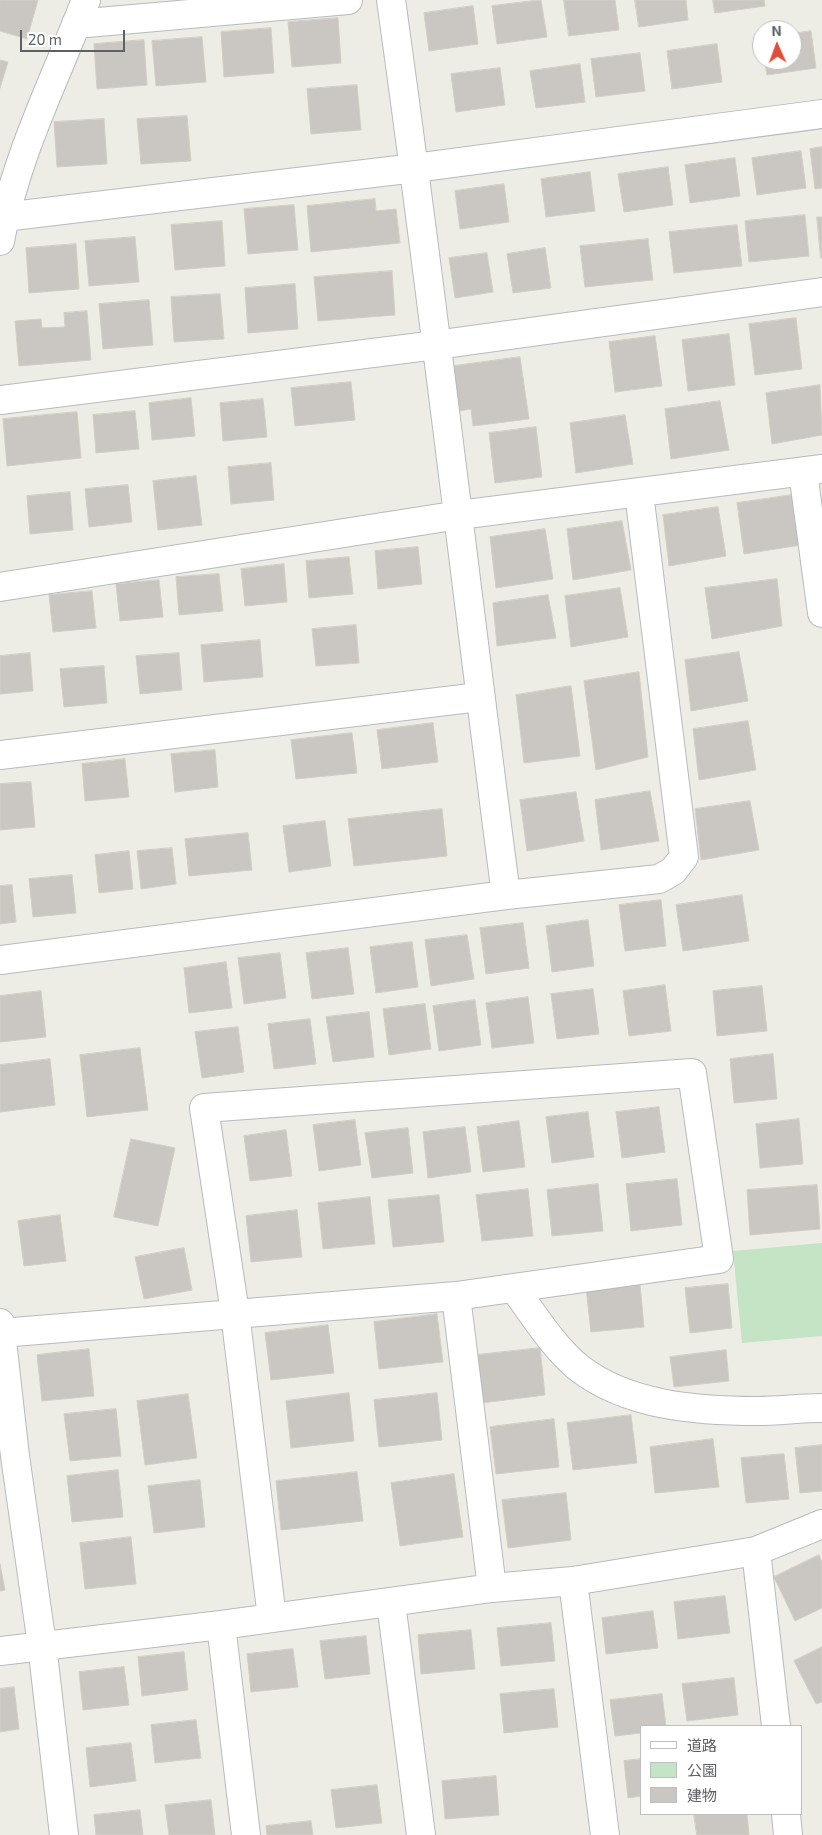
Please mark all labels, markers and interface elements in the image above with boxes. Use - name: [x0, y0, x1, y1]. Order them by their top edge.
- scale bar: [22, 20, 128, 52]
- north arrow: [752, 20, 802, 70]
- text: N: [771, 22, 782, 39]
- text: 20 m: [28, 30, 62, 48]
- legend: [640, 1725, 802, 1815]
- text: 道路: [687, 1736, 717, 1754]
- text: 公園: [687, 1761, 717, 1779]
- text: 建物: [687, 1786, 717, 1804]

